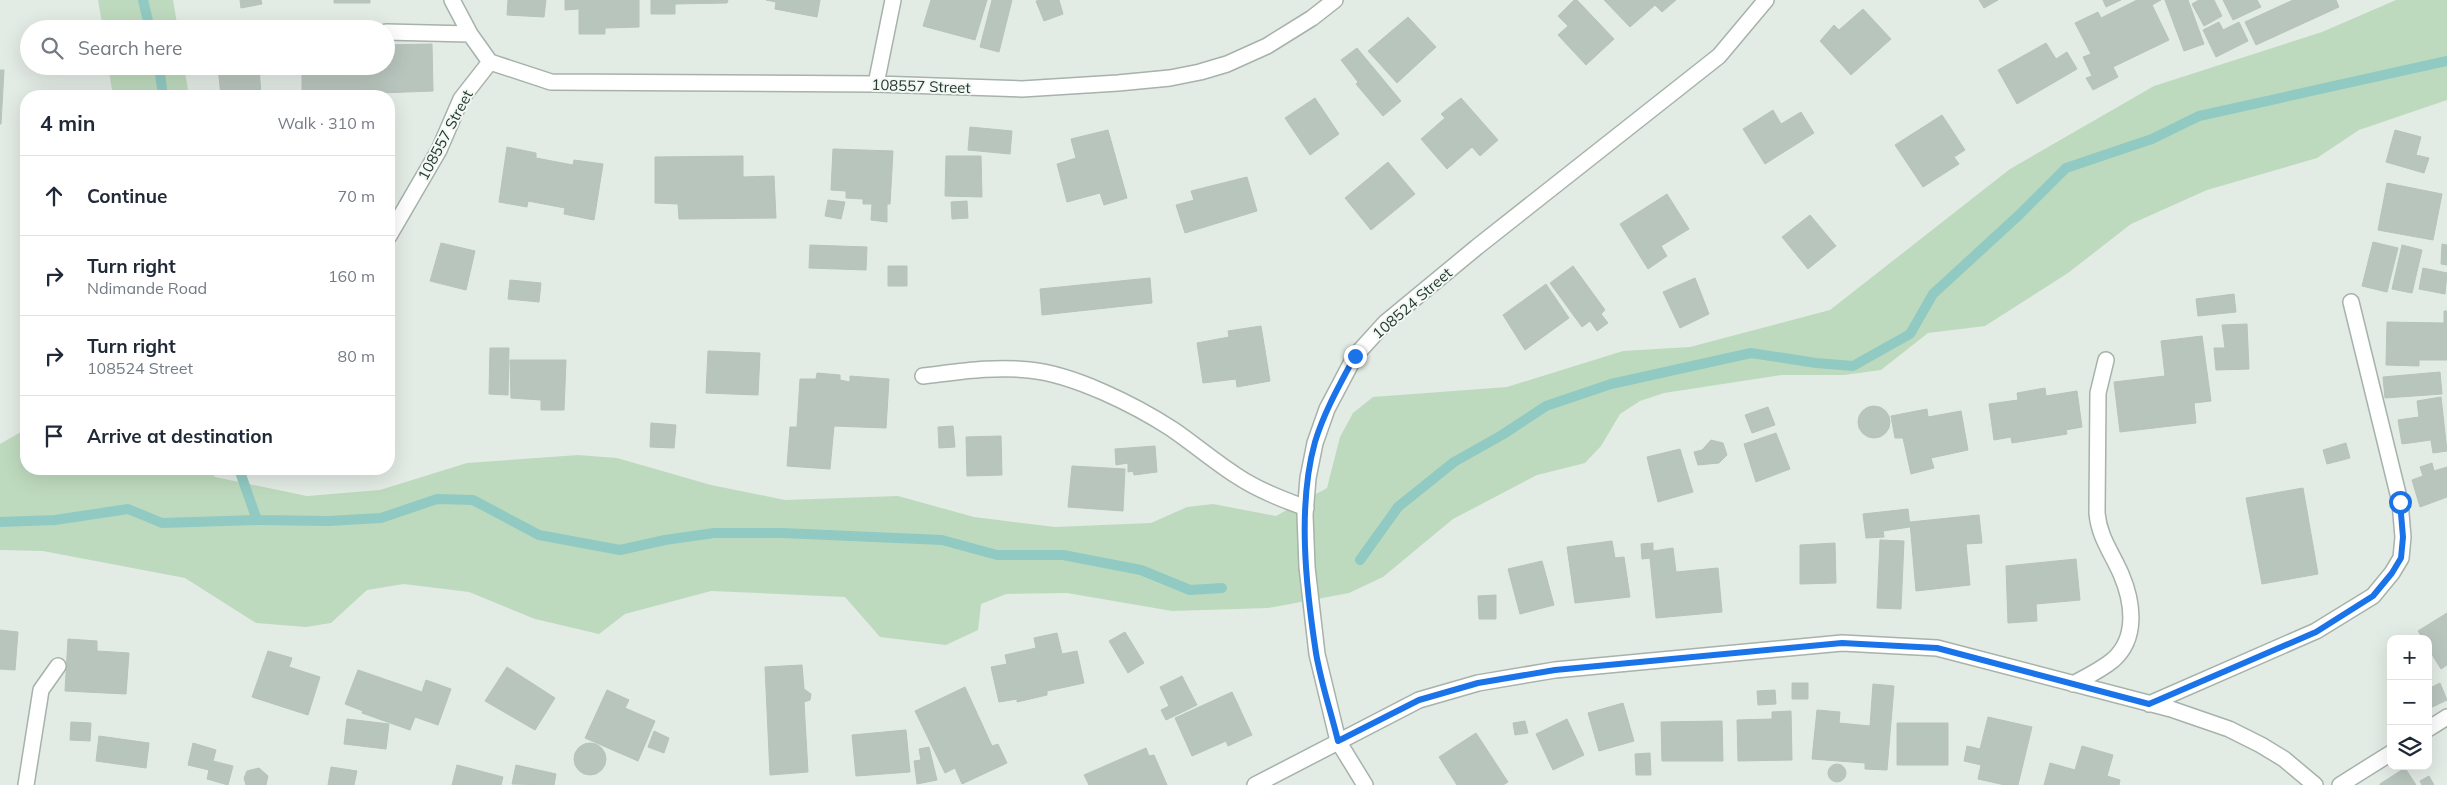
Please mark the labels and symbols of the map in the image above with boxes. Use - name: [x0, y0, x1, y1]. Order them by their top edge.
- street label: 108557 Street: [871, 75, 971, 97]
- street label: 108557 Street: [413, 87, 477, 183]
- street label: 108524 Street: [1368, 263, 1456, 343]
- route end: [1344, 345, 1367, 368]
- route start: [2389, 491, 2412, 514]

